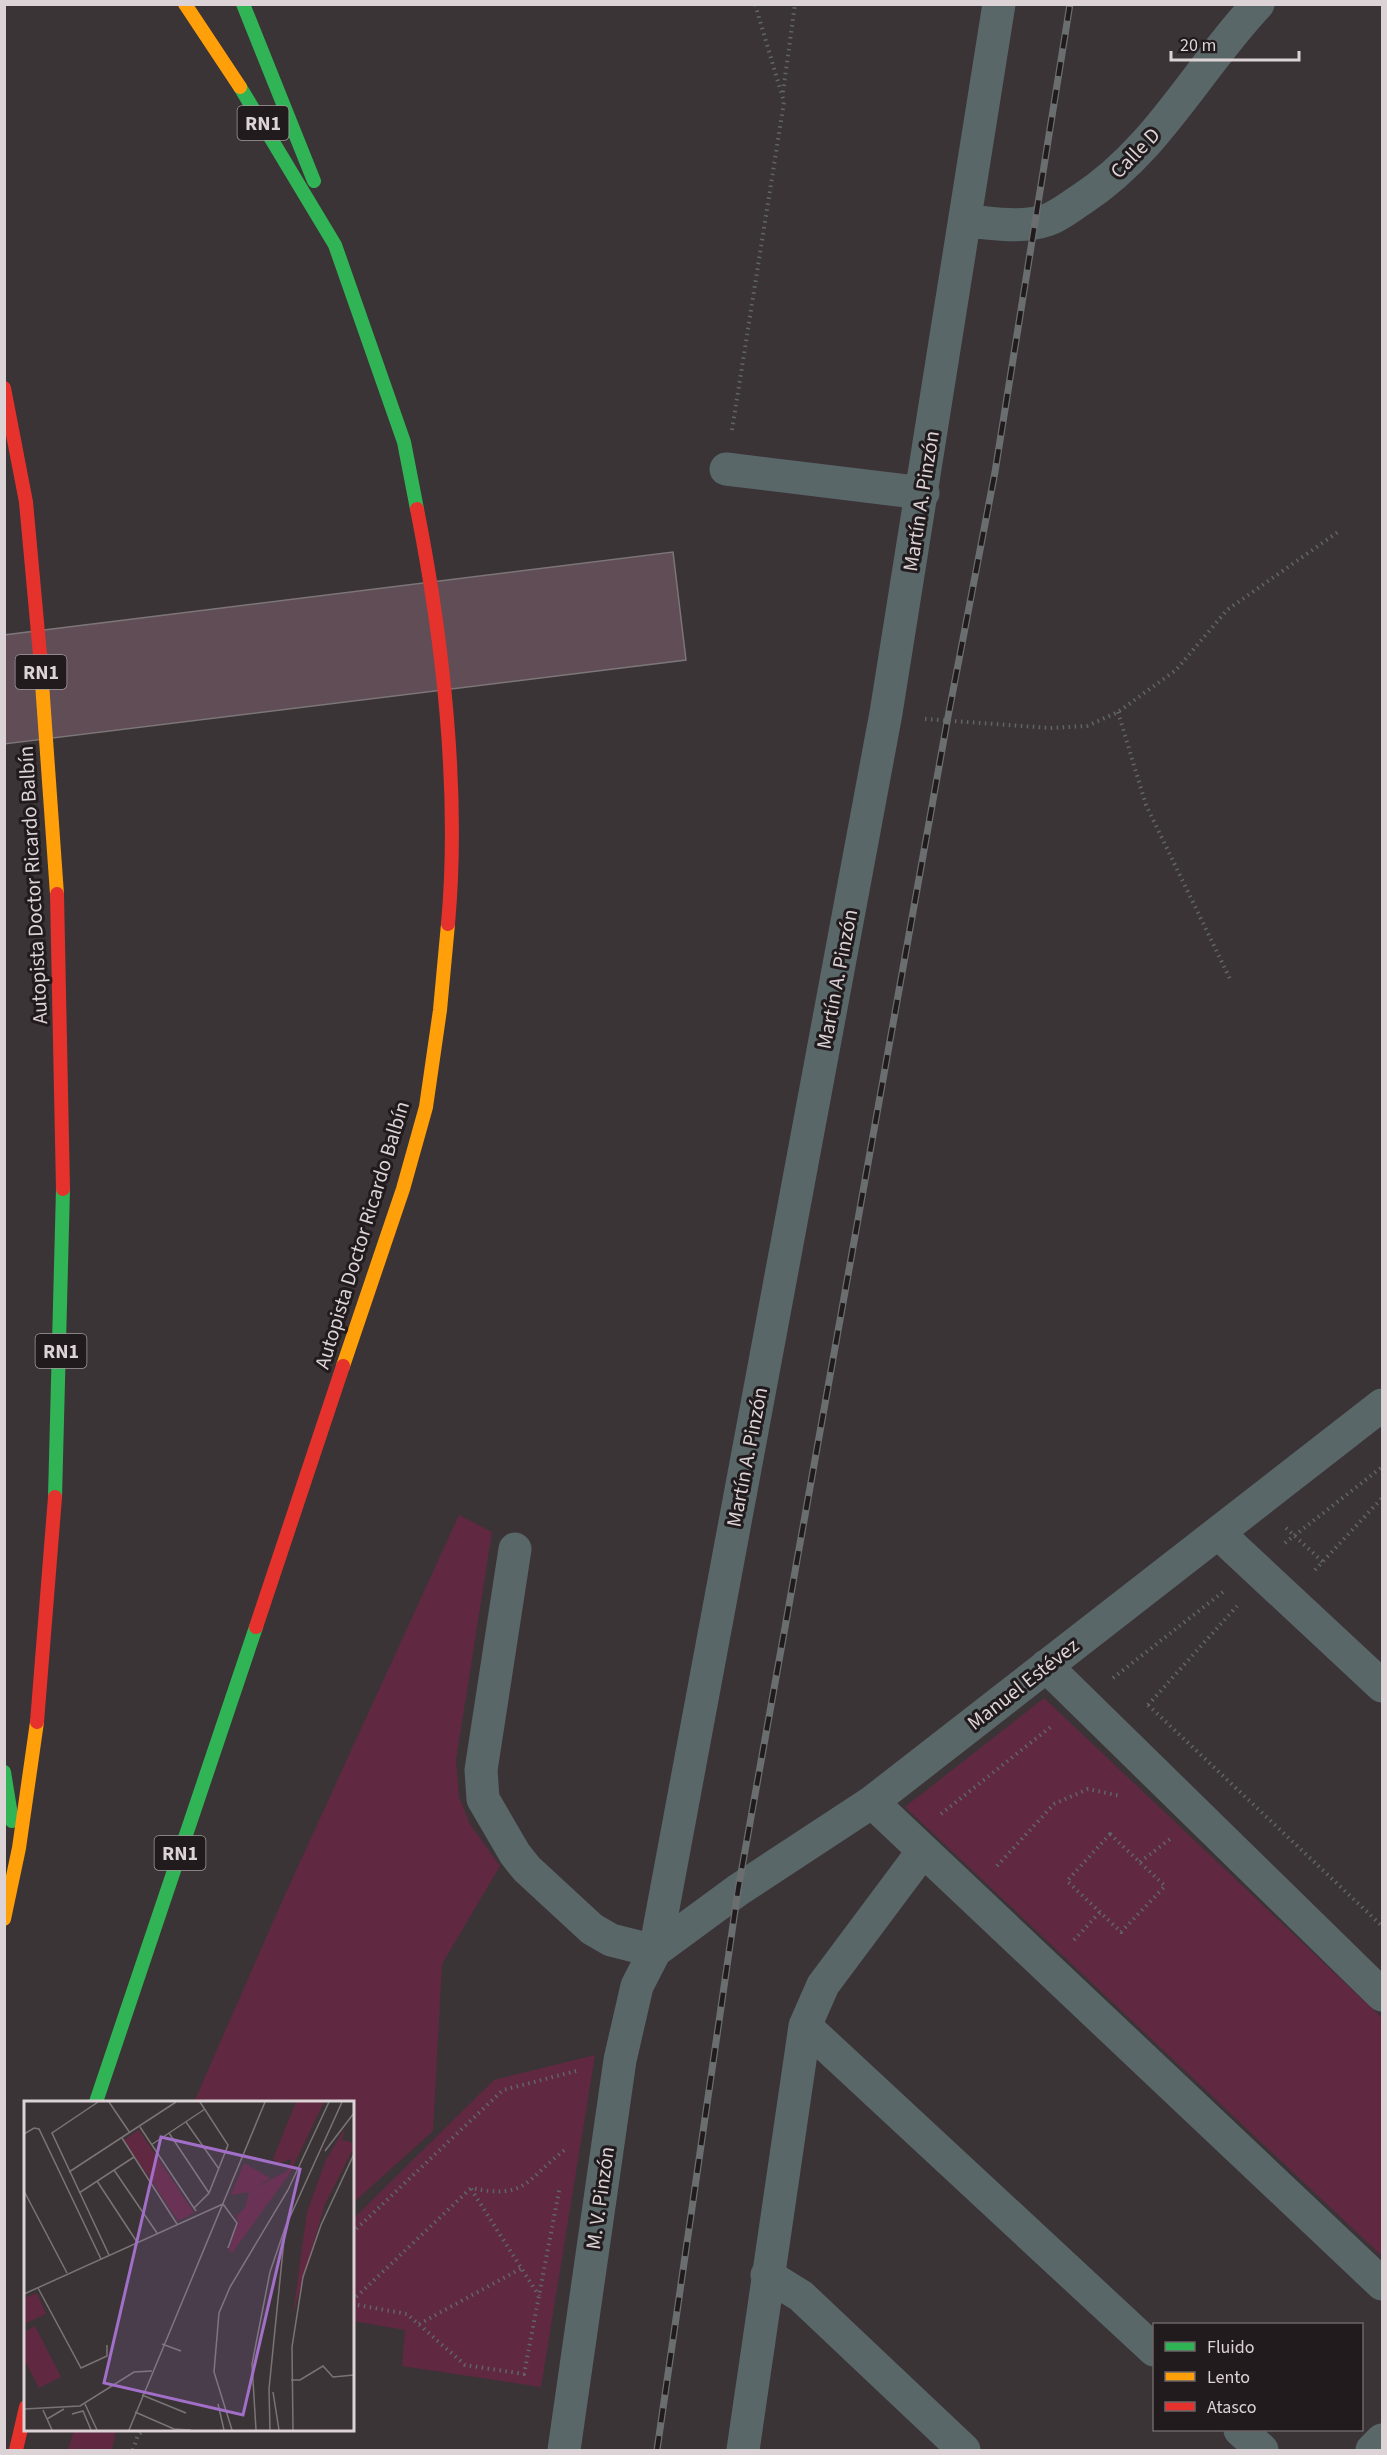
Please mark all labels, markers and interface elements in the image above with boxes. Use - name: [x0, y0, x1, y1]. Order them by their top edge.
- scale bar: [1171, 24, 1298, 62]
- text: 20 m: [1180, 33, 1216, 58]
- road number: RN1: [238, 106, 288, 140]
- street label: Calle D: [1103, 121, 1167, 185]
- street label: Martín A. Pinzón: [895, 429, 947, 573]
- road number: RN1: [15, 655, 66, 689]
- street label: Autopista Doctor Ricardo Balbín: [11, 745, 55, 1025]
- street label: Martín A. Pinzón: [809, 906, 865, 1052]
- street label: Autopista Doctor Ricardo Balbín: [307, 1097, 417, 1373]
- road number: RN1: [36, 1334, 86, 1368]
- street label: Martín A. Pinzón: [719, 1384, 775, 1530]
- street label: Manuel Estévez: [961, 1631, 1085, 1737]
- road number: RN1: [154, 1836, 206, 1870]
- inset map: [24, 2101, 354, 2431]
- street label: M. V. Pinzón: [578, 2145, 622, 2251]
- legend: [1153, 2323, 1363, 2431]
- text: Fluido: [1207, 2335, 1254, 2360]
- text: Lento: [1207, 2365, 1250, 2390]
- text: Atasco: [1207, 2395, 1256, 2420]

